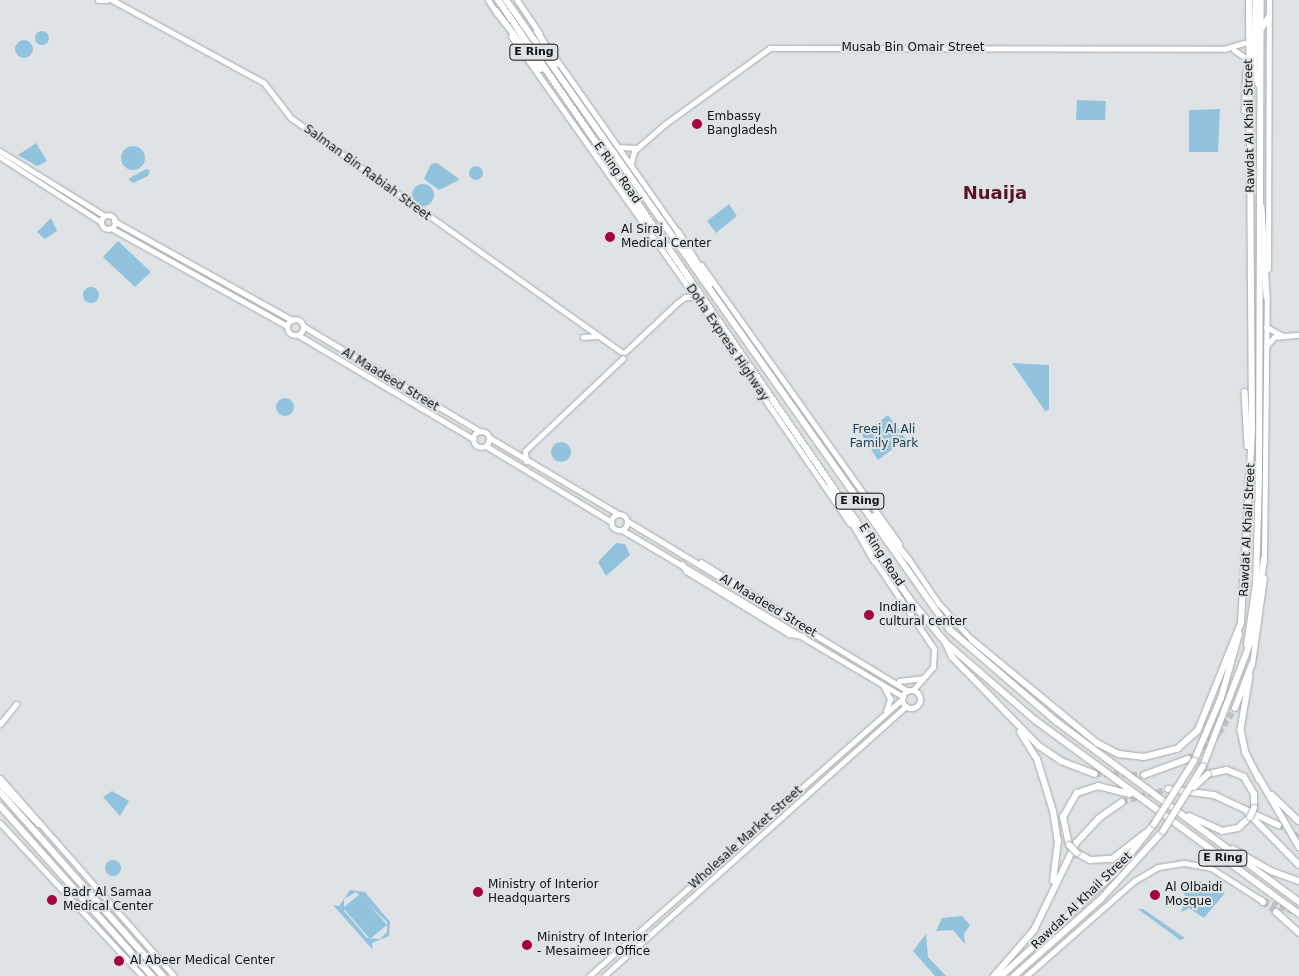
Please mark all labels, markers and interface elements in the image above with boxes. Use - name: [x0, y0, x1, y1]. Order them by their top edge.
- street label: Musab Bin Omair Street: [841, 41, 985, 55]
- road number: E Ring: [509, 44, 559, 61]
- street label: Rawdat Al Khail Street: [1242, 59, 1258, 193]
- place label: Embassy Bangladesh: [707, 110, 777, 138]
- marker: Embassy Bangladesh: [691, 118, 703, 130]
- street label: Salman Bin Rabiah Street: [301, 122, 433, 224]
- street label: E Ring Road: [590, 139, 644, 207]
- district label: Nuaija: [963, 182, 1027, 204]
- place label: Al Siraj Medical Center: [621, 223, 711, 251]
- marker: Al Siraj Medical Center: [603, 230, 617, 244]
- street label: Doha Express Highway: [682, 282, 772, 404]
- street label: Al Maadeed Street: [339, 345, 441, 415]
- park label: Freej Al Ali Family Park: [850, 423, 918, 451]
- street label: Rawdat Al Khail Street: [1237, 463, 1259, 597]
- road number: E Ring: [835, 492, 885, 510]
- street label: E Ring Road: [855, 521, 907, 589]
- street label: Al Maadeed Street: [717, 571, 819, 641]
- place label: Indian cultural center: [879, 601, 967, 629]
- marker: Indian cultural center: [863, 609, 875, 621]
- street label: Wholesale Market Street: [686, 783, 806, 893]
- street label: Rawdat Al Khail Street: [1029, 849, 1135, 953]
- road number: E Ring: [1198, 850, 1248, 866]
- place label: Ministry of Interior Headquarters: [488, 878, 599, 906]
- place label: Al Olbaidi Mosque: [1165, 881, 1222, 909]
- place label: Badr Al Samaa Medical Center: [63, 886, 153, 914]
- marker: Ministry of Interior Headquarters: [472, 886, 484, 898]
- marker: Al Olbaidi Mosque: [1149, 889, 1161, 901]
- marker: Badr Al Samaa Medical Center: [45, 893, 59, 907]
- place label: Ministry of Interior - Mesaimeer Office: [537, 931, 650, 959]
- marker: Ministry of Interior - Mesaimeer Office: [521, 939, 533, 951]
- marker: Al Abeer Medical Center: [112, 954, 126, 968]
- place label: Al Abeer Medical Center: [130, 954, 275, 968]

